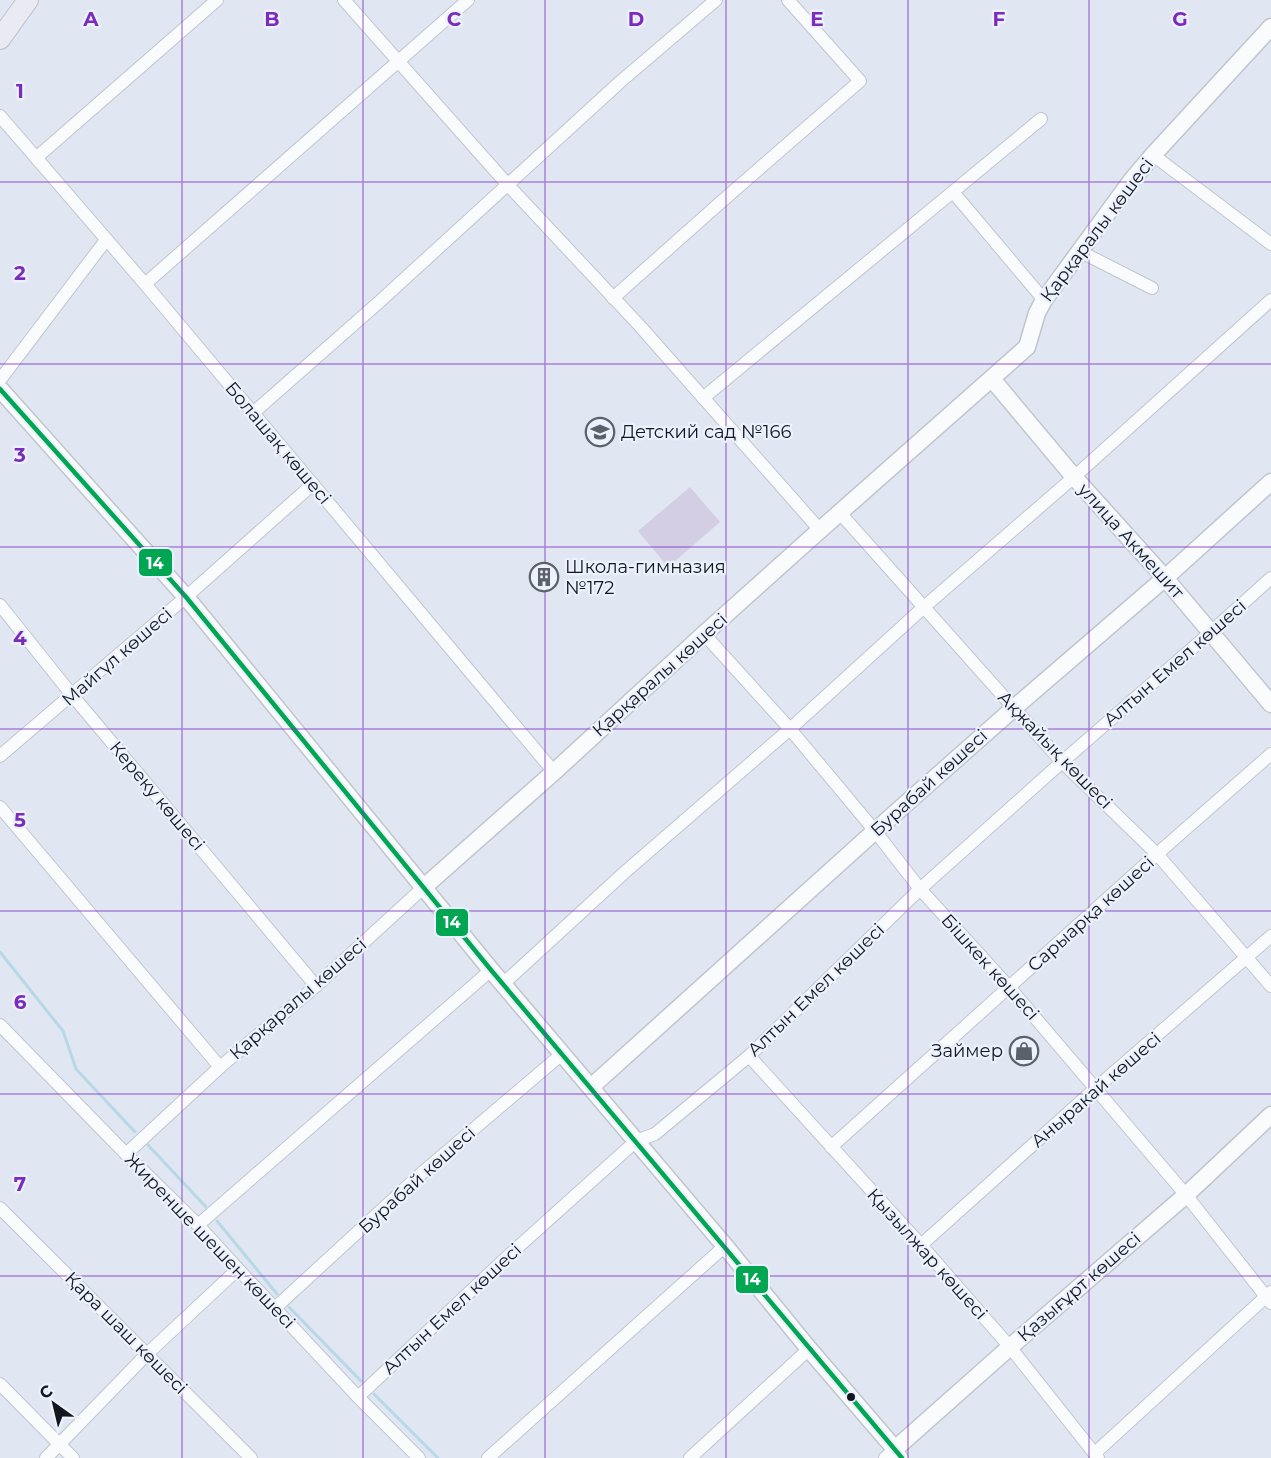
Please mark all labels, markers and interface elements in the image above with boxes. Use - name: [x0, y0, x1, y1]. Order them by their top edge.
- text: A: [82, 7, 99, 31]
- text: B: [264, 7, 280, 31]
- text: C: [447, 7, 462, 31]
- text: D: [628, 7, 644, 31]
- text: E: [810, 7, 824, 31]
- text: F: [993, 7, 1006, 31]
- text: G: [1172, 7, 1188, 31]
- text: 1: [16, 79, 24, 103]
- street label: Қарқаралы көшесі: [1036, 154, 1158, 306]
- text: 2: [14, 261, 26, 285]
- street label: Болашақ көшесі: [220, 377, 336, 509]
- school or university icon: Детский сад №166: [584, 416, 616, 448]
- place label: Детский сад №166: [621, 421, 792, 443]
- text: 3: [13, 443, 26, 467]
- street label: улица Акмешит: [1073, 478, 1189, 604]
- line badge: 14: [138, 548, 173, 577]
- text: 14: [146, 554, 164, 573]
- place label: Школа-гимназия №172: [565, 556, 726, 599]
- building icon: Школа-гимназия №172: [528, 561, 560, 593]
- street label: Алтын Емел көшесі: [1099, 595, 1251, 731]
- street label: Майгүл көшесі: [57, 603, 177, 711]
- street label: Қарқаралы көшесі: [588, 609, 732, 741]
- text: 4: [13, 626, 27, 650]
- street label: Ақжайық көшесі: [993, 687, 1117, 813]
- street label: Бурабай көшесі: [866, 725, 992, 841]
- street label: Кереку көшесі: [105, 737, 209, 855]
- text: 5: [14, 808, 26, 832]
- street label: Сарыарқа көшесі: [1023, 851, 1159, 977]
- line badge: 14: [435, 908, 469, 937]
- street label: Бішкек көшесі: [936, 909, 1044, 1025]
- text: 14: [443, 913, 461, 932]
- street label: Алтын Емел көшесі: [743, 919, 889, 1061]
- street label: Қарқаралы көшесі: [225, 934, 371, 1064]
- text: 6: [14, 990, 27, 1014]
- street label: Аныракай көшесі: [1027, 1028, 1165, 1152]
- shop icon: Займер: [1008, 1035, 1040, 1067]
- place label: Займер: [931, 1040, 1003, 1062]
- street label: Бурабай көшесі: [354, 1122, 480, 1238]
- street label: Жиренше шешен көшесі: [120, 1149, 300, 1333]
- text: 7: [14, 1172, 26, 1196]
- street label: Қызылжар көшесі: [862, 1184, 992, 1324]
- street label: Қазығұрт көшесі: [1013, 1227, 1145, 1347]
- street label: Алтын Емел көшесі: [378, 1239, 526, 1379]
- line badge: 14: [735, 1265, 769, 1294]
- street label: Қара шаш көшесі: [60, 1267, 192, 1399]
- text: 14: [743, 1270, 761, 1289]
- north arrow: [24, 1374, 84, 1434]
- text: С: [36, 1381, 56, 1403]
- unlabelled marker: [845, 1391, 857, 1403]

